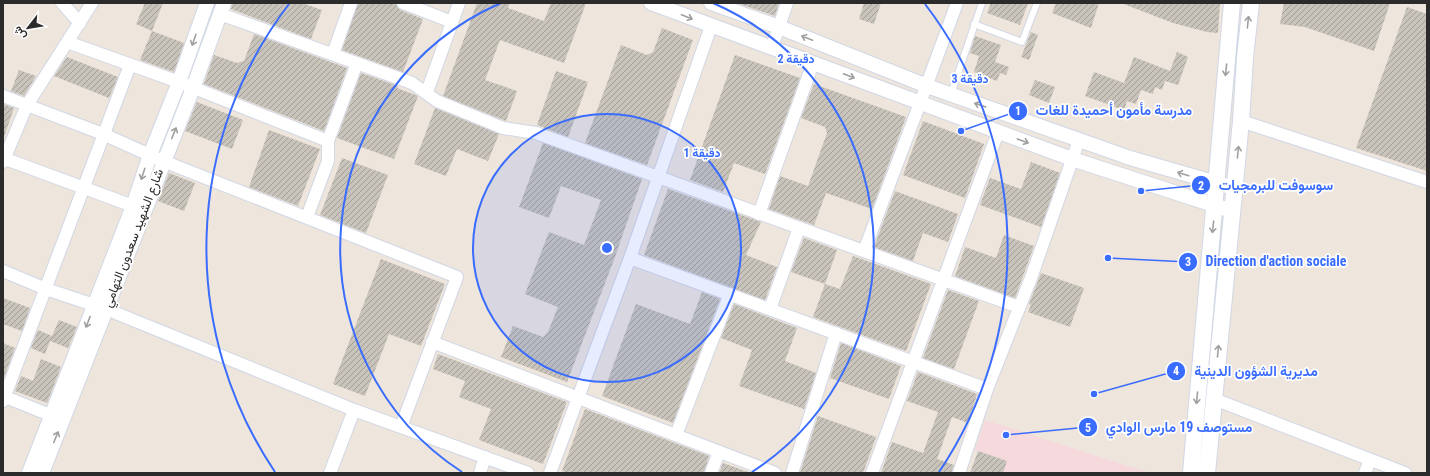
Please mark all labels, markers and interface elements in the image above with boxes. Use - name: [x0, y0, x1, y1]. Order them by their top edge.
- north arrow: [8, 8, 48, 48]
- one-way arrow: [681, 14, 693, 22]
- one-way arrow: [1245, 16, 1252, 29]
- text: ش: [11, 24, 29, 42]
- one-way arrow: [190, 33, 198, 45]
- one-way arrow: [801, 34, 813, 42]
- text: 2 دقيقة: [777, 52, 815, 66]
- one-way arrow: [1222, 63, 1229, 76]
- text: 3 دقيقة: [951, 72, 989, 86]
- one-way arrow: [842, 73, 854, 81]
- callout: مدرسة مأمون أحميدة للغات: [1008, 98, 1200, 124]
- one-way arrow: [974, 101, 987, 108]
- text: مدرسة مأمون أحميدة للغات: [1036, 102, 1193, 119]
- text: 1: [1015, 104, 1021, 118]
- one-way arrow: [171, 127, 179, 139]
- one-way arrow: [1017, 138, 1029, 146]
- one-way arrow: [1234, 145, 1242, 158]
- text: 1 دقيقة: [683, 146, 721, 160]
- street label: شارع الشهيد سعدون التهامي: [100, 167, 169, 310]
- one-way arrow: [139, 168, 147, 180]
- one-way arrow: [1176, 170, 1189, 177]
- callout: سوسوفت للبرمجيات: [1191, 172, 1342, 198]
- text: سوسوفت للبرمجيات: [1219, 177, 1333, 194]
- text: 2: [1198, 179, 1204, 193]
- one-way arrow: [1209, 220, 1217, 233]
- centre of rings: [600, 241, 614, 255]
- callout: Direction d'action sociale: [1178, 249, 1355, 275]
- text: Direction d'action sociale: [1206, 253, 1347, 269]
- text: 3: [1185, 255, 1191, 269]
- one-way arrow: [84, 316, 92, 328]
- one-way arrow: [1214, 344, 1222, 357]
- callout: مديرية الشؤون الدينية: [1166, 358, 1326, 384]
- text: مديرية الشؤون الدينية: [1194, 363, 1318, 380]
- text: 4: [1173, 364, 1179, 378]
- one-way arrow: [1193, 391, 1200, 404]
- callout: مستوصف 19 مارس الوادي: [1078, 414, 1261, 440]
- text: مستوصف 19 مارس الوادي: [1106, 419, 1253, 439]
- text: 5: [1085, 421, 1091, 435]
- one-way arrow: [53, 431, 61, 443]

